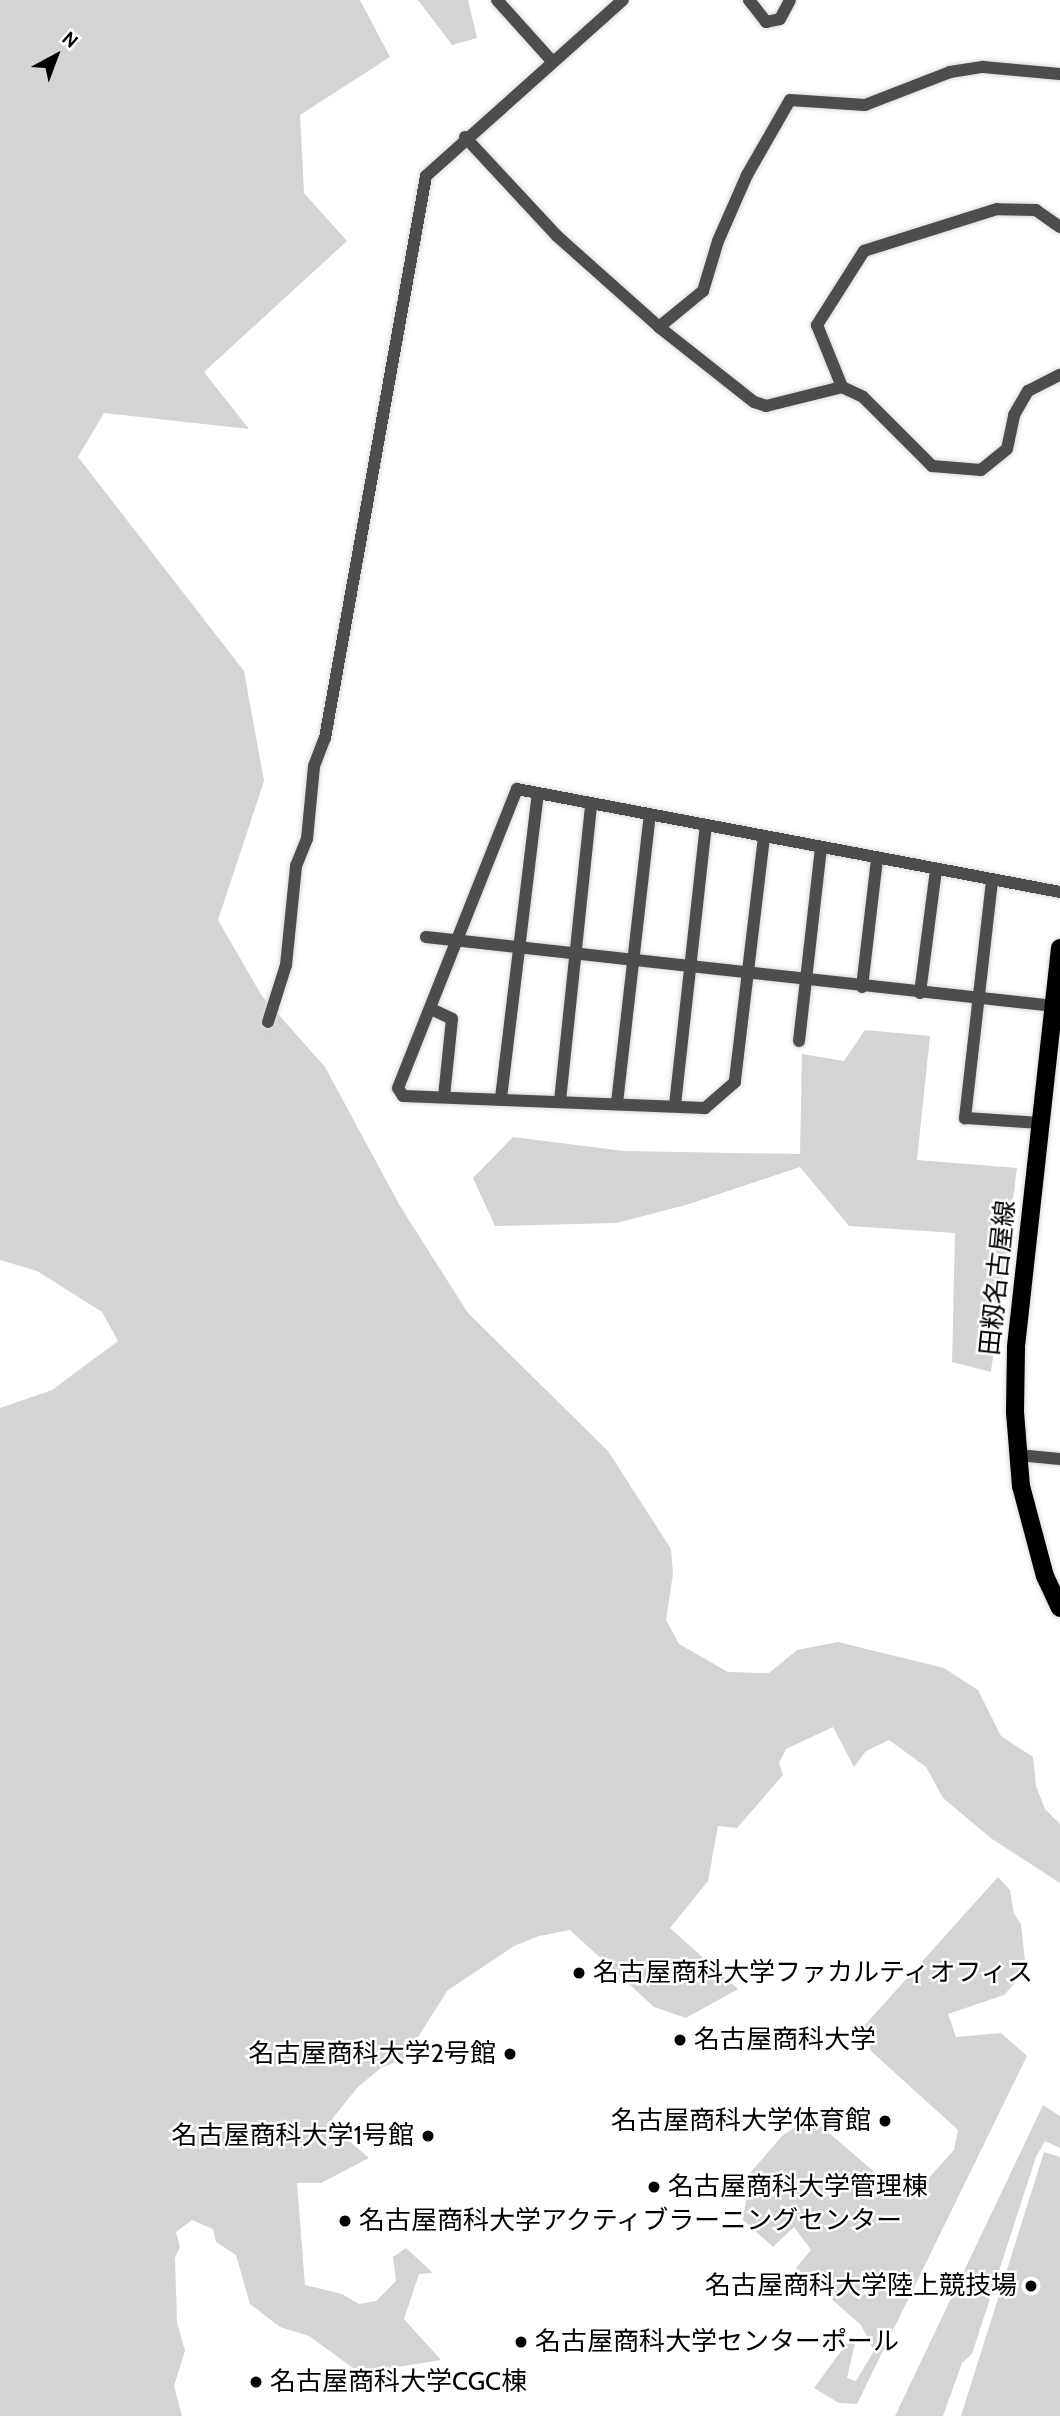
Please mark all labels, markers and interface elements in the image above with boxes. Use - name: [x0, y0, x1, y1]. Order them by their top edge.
- north arrow: [21, 21, 91, 91]
- text: N: [57, 27, 83, 53]
- street label: 田籾名古屋線: [974, 1199, 1022, 1357]
- place label: 名古屋商科大学ファカルティオフィス: [593, 1957, 1035, 1989]
- marker: 名古屋商科大学ファカルティオフィス: [571, 1965, 587, 1981]
- place label: 名古屋商科大学: [694, 2024, 876, 2056]
- marker: 名古屋商科大学: [672, 2032, 688, 2048]
- place label: 名古屋商科大学2号館: [248, 2038, 496, 2070]
- marker: 名古屋商科大学2号館: [502, 2046, 518, 2062]
- place label: 名古屋商科大学体育館: [611, 2105, 871, 2137]
- marker: 名古屋商科大学体育館: [877, 2113, 893, 2129]
- place label: 名古屋商科大学1号館: [172, 2120, 414, 2152]
- marker: 名古屋商科大学1号館: [420, 2128, 436, 2144]
- place label: 名古屋商科大学管理棟: [668, 2171, 928, 2203]
- marker: 名古屋商科大学管理棟: [646, 2179, 662, 2195]
- place label: 名古屋商科大学アクティブラーニングセンター: [359, 2205, 905, 2237]
- marker: 名古屋商科大学アクティブラーニングセンター: [337, 2213, 353, 2229]
- place label: 名古屋商科大学陸上競技場: [705, 2270, 1017, 2302]
- marker: 名古屋商科大学陸上競技場: [1023, 2278, 1039, 2294]
- place label: 名古屋商科大学センターポール: [535, 2326, 899, 2358]
- marker: 名古屋商科大学センターポール: [513, 2334, 529, 2350]
- place label: 名古屋商科大学CGC棟: [270, 2366, 527, 2398]
- marker: 名古屋商科大学CGC棟: [248, 2374, 264, 2390]

